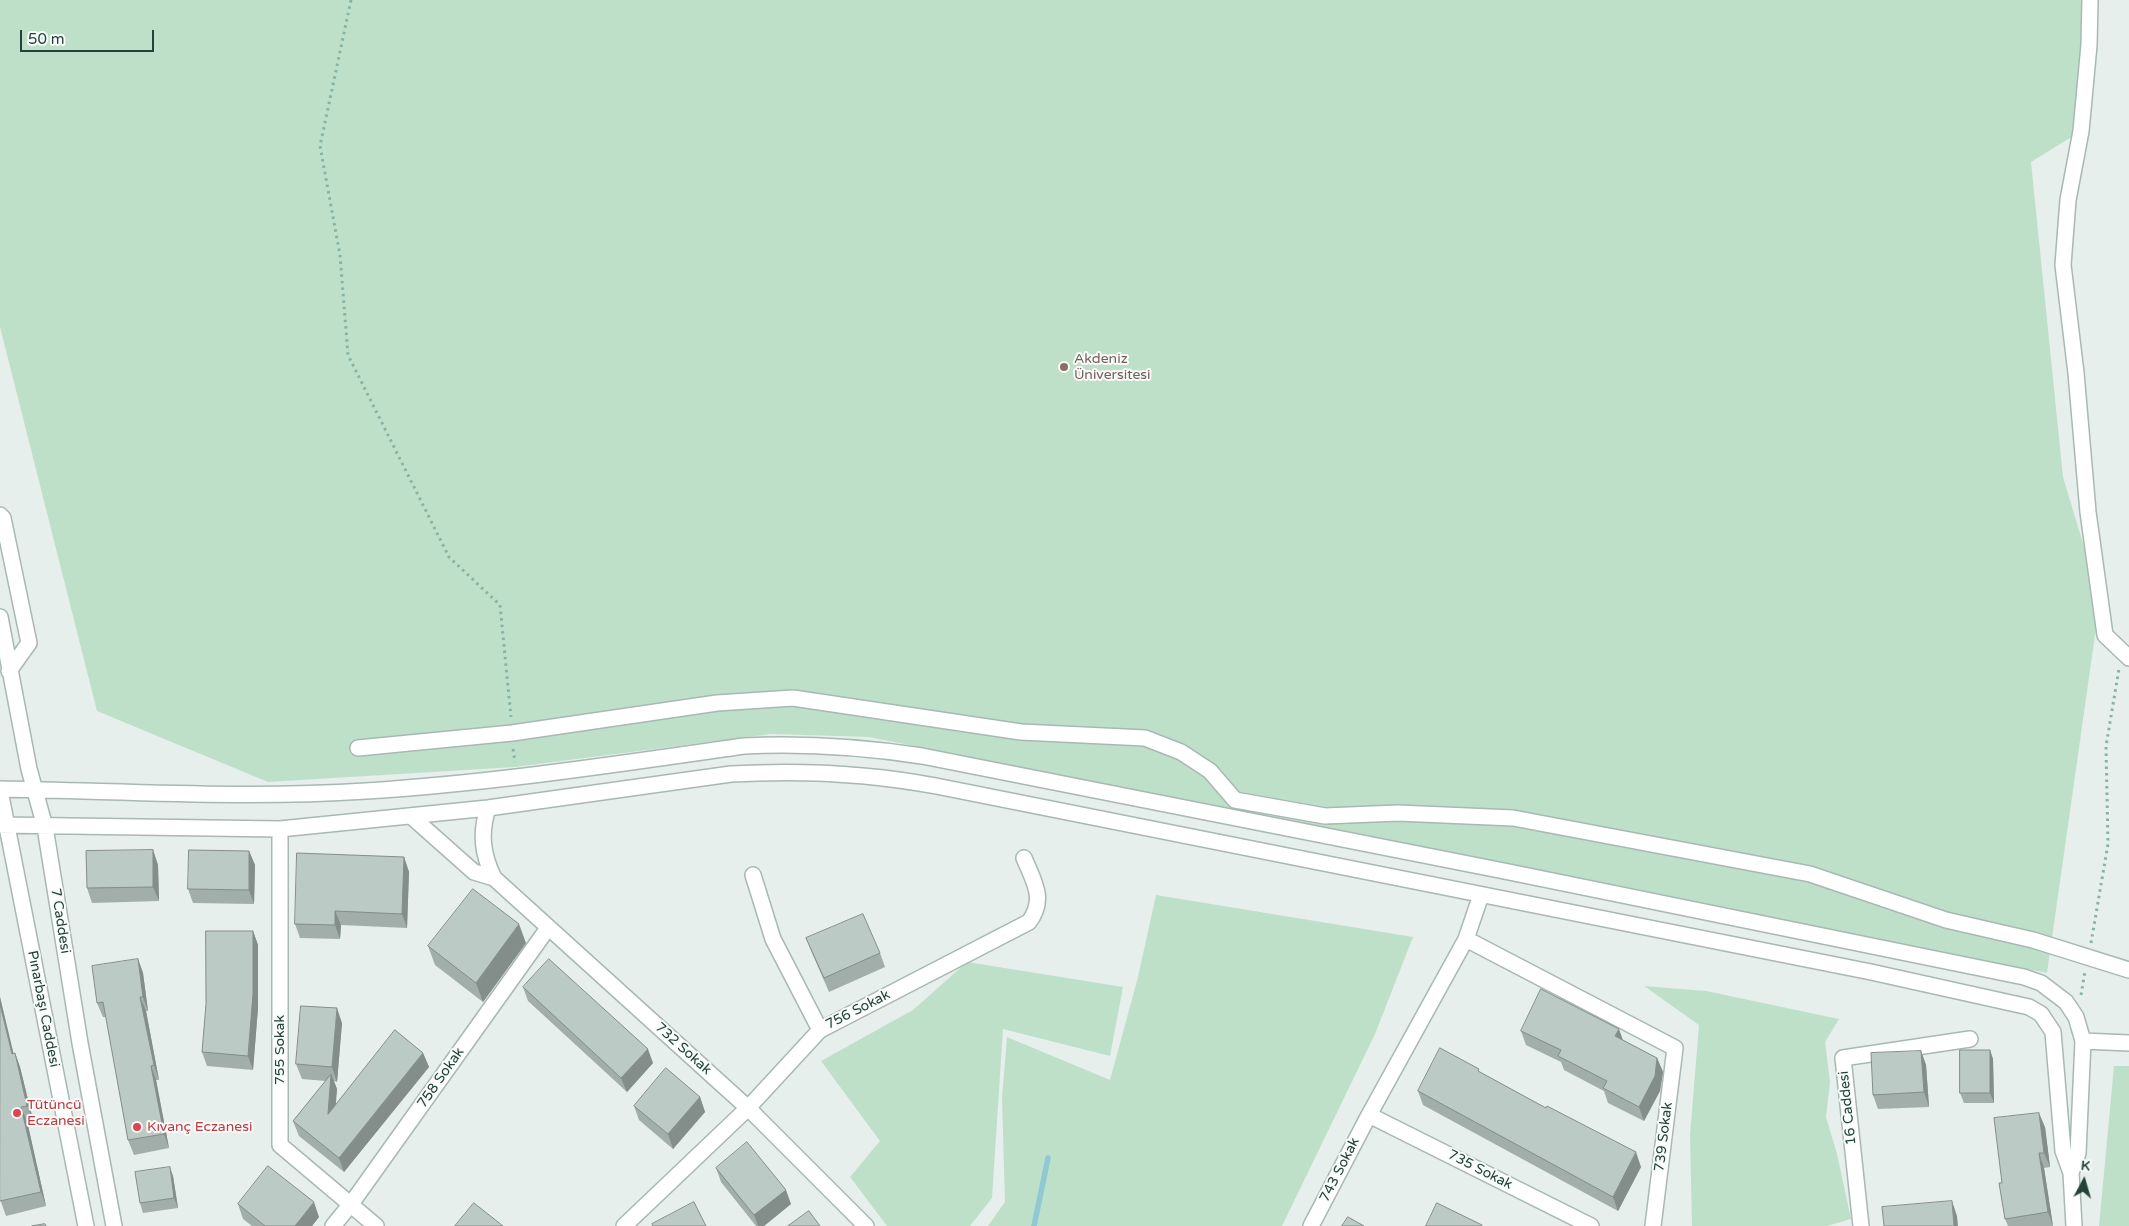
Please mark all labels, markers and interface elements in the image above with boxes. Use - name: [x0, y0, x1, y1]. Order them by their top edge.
- scale bar: [22, 20, 156, 52]
- text: 50 m: [28, 30, 65, 48]
- place label: Akdeniz Üniversitesi: [1074, 351, 1151, 384]
- marker: Akdeniz Üniversitesi: [1058, 361, 1070, 373]
- street label: 7 Caddesi: [47, 887, 73, 955]
- street label: Pınarbaşı Caddesi: [23, 949, 63, 1069]
- street label: 756 Sokak: [823, 987, 893, 1033]
- street label: 755 Sokak: [272, 1015, 288, 1085]
- street label: 732 Sokak: [651, 1019, 715, 1079]
- street label: 758 Sokak: [414, 1044, 468, 1112]
- street label: 16 Caddesi: [1836, 1070, 1860, 1146]
- place label: Tütüncü Eczanesi: [27, 1097, 85, 1130]
- street label: 739 Sokak: [1651, 1101, 1677, 1173]
- marker: Tütüncü Eczanesi: [11, 1107, 23, 1119]
- place label: Kıvanç Eczanesi: [147, 1119, 252, 1135]
- marker: Kıvanç Eczanesi: [131, 1121, 143, 1133]
- street label: 743 Sokak: [1317, 1135, 1363, 1205]
- street label: 735 Sokak: [1445, 1147, 1515, 1193]
- north arrow: [2059, 1156, 2109, 1206]
- text: K: [2080, 1157, 2091, 1175]

